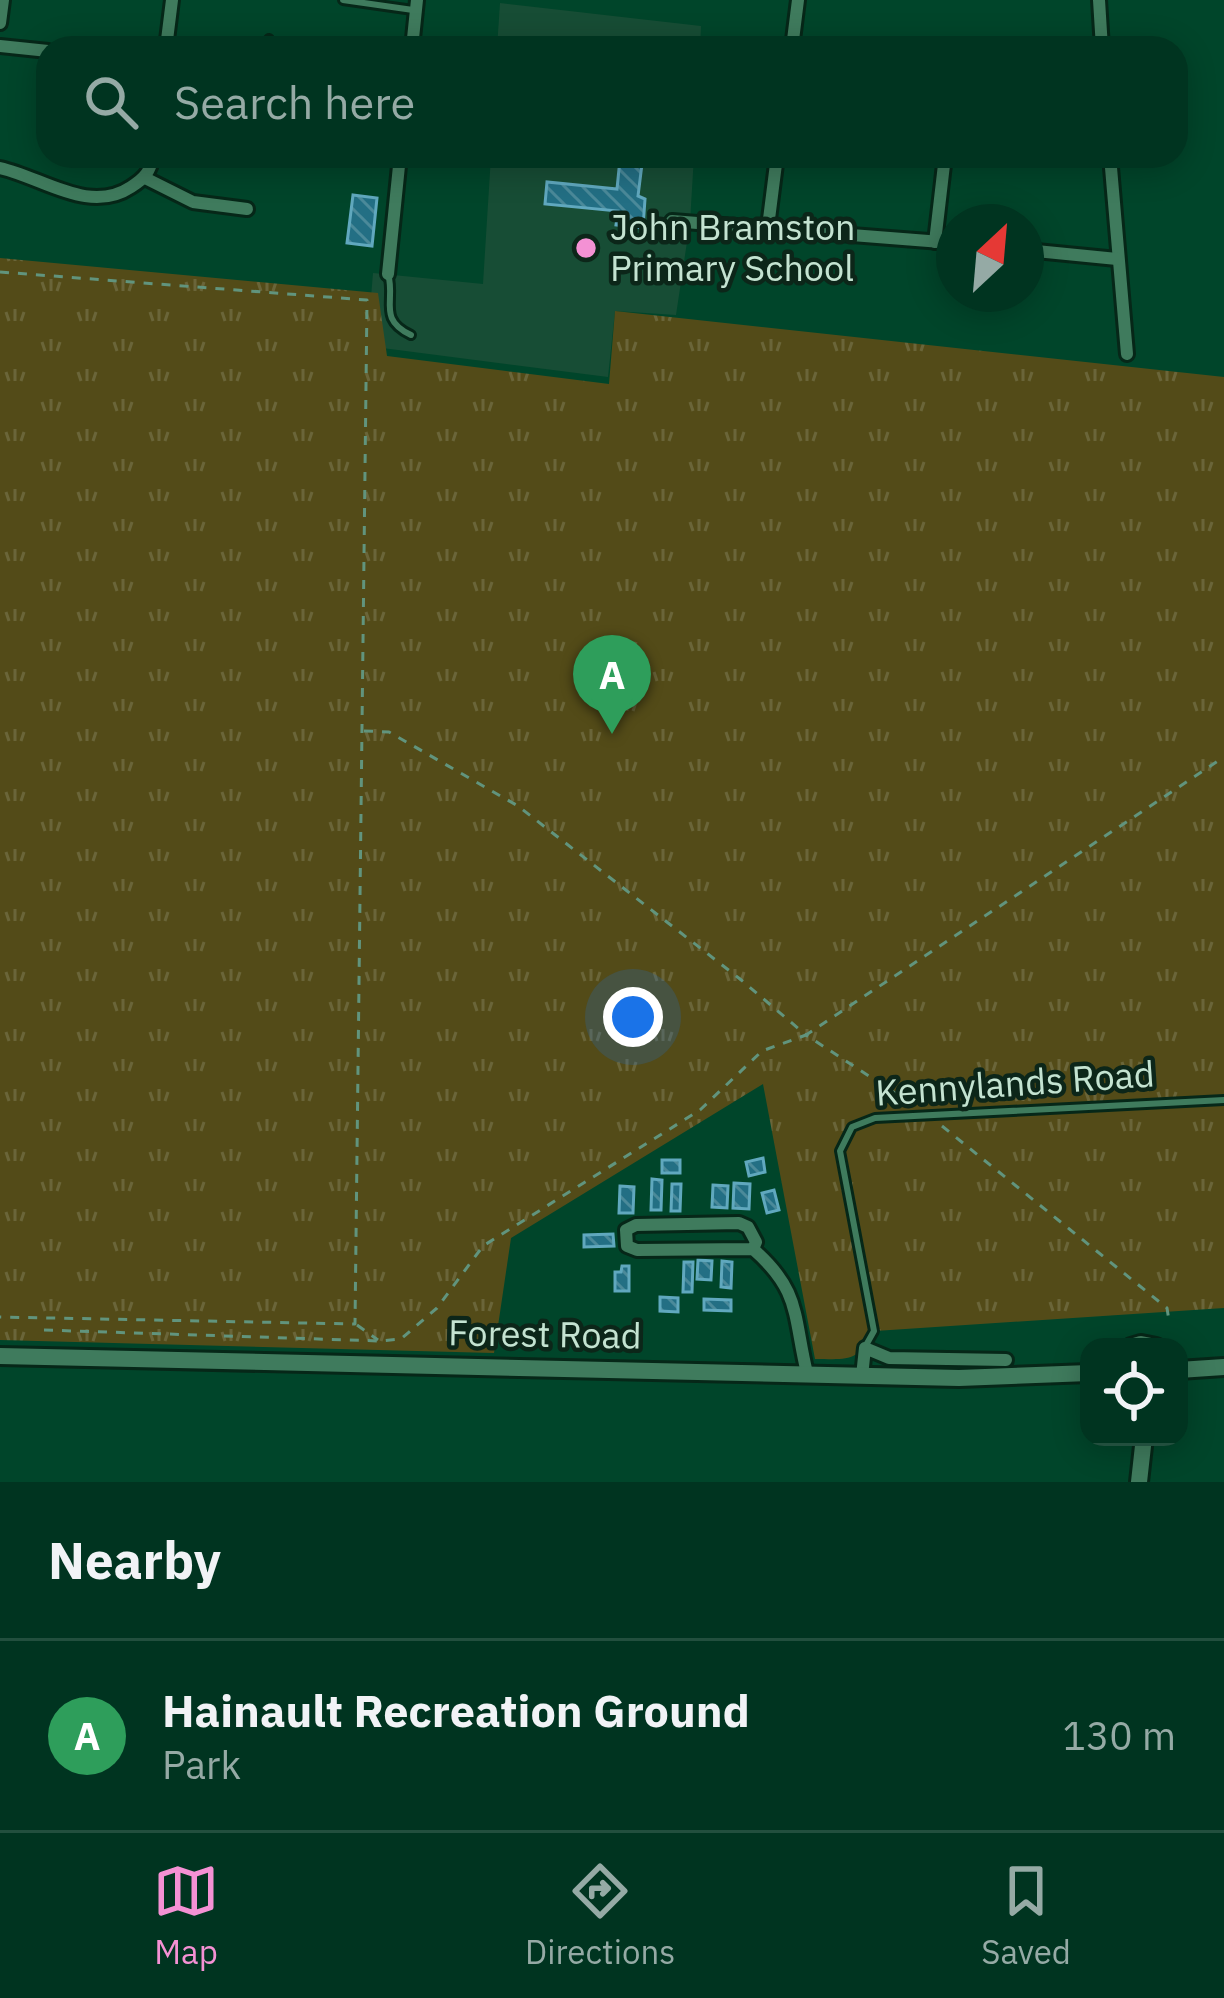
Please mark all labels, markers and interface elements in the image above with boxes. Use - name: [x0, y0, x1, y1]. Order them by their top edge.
- search box: [36, 36, 1188, 168]
- icon: search: [78, 69, 144, 135]
- text: Search here: [174, 73, 415, 131]
- place label: John Bramston Primary School: [610, 203, 856, 291]
- north arrow: [936, 204, 1044, 312]
- marker: John Bramston Primary School: [573, 235, 599, 261]
- pin: A: [573, 635, 651, 734]
- your location: [603, 987, 663, 1047]
- street label: Kennylands Road: [874, 1049, 1156, 1116]
- street label: Forest Road: [448, 1308, 642, 1359]
- map controls: [1080, 1338, 1188, 1446]
- button: locate: [1080, 1338, 1188, 1446]
- text: Nearby: [48, 1527, 221, 1593]
- text: Hainault Recreation Ground: [162, 1681, 750, 1739]
- text: A: [74, 1710, 100, 1761]
- text: 130 m: [1063, 1710, 1176, 1761]
- text: Park: [162, 1739, 241, 1790]
- tab: Map: [153, 1858, 219, 1973]
- tab: Directions: [525, 1858, 675, 1973]
- tab: Saved: [981, 1858, 1071, 1973]

